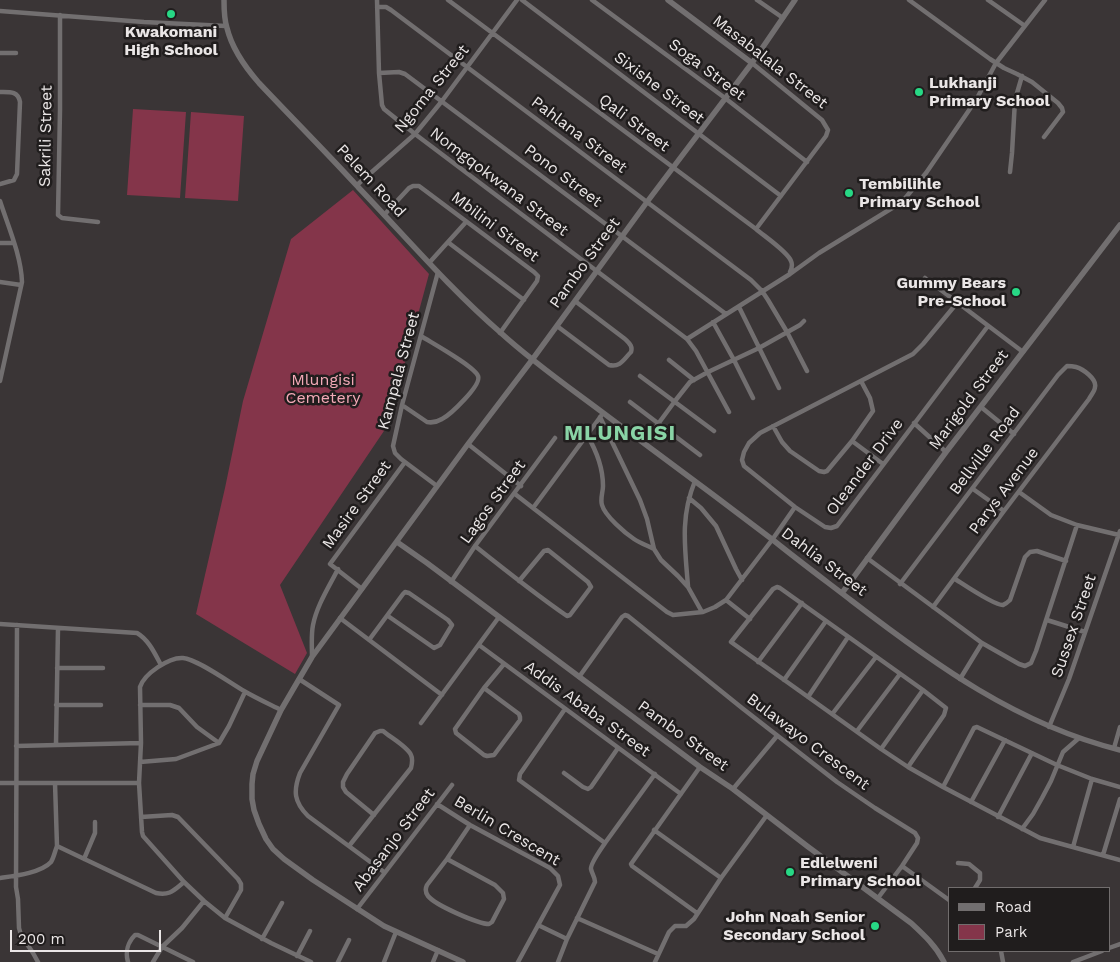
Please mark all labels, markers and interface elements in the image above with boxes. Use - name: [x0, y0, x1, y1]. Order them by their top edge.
- marker: Kwakomani High School: [165, 8, 177, 20]
- street label: Masabalala Street: [709, 11, 831, 113]
- place label: Kwakomani High School: [124, 22, 218, 60]
- street label: Soga Street: [665, 35, 749, 105]
- street label: Ngoma Street: [391, 41, 473, 137]
- street label: Sixishe Street: [610, 48, 708, 128]
- place label: Lukhanji Primary School: [929, 73, 1050, 111]
- street label: Sakrili Street: [36, 85, 56, 187]
- marker: Lukhanji Primary School: [913, 86, 925, 98]
- street label: Qali Street: [595, 90, 673, 156]
- street label: Pahlana Street: [527, 93, 631, 177]
- street label: Nomgqokwana Street: [426, 124, 572, 240]
- street label: Pelem Road: [332, 141, 410, 221]
- street label: Pono Street: [520, 141, 606, 211]
- place label: Tembilihle Primary School: [859, 174, 980, 212]
- marker: Tembilihle Primary School: [843, 187, 855, 199]
- street label: Mbilini Street: [447, 188, 543, 266]
- street label: Pambo Street: [546, 214, 624, 312]
- place label: Gummy Bears Pre-School: [896, 273, 1006, 311]
- marker: Gummy Bears Pre-School: [1010, 286, 1022, 298]
- street label: Kampala Street: [374, 310, 424, 432]
- street label: Marigold Street: [925, 346, 1013, 454]
- park label: Mlungisi Cemetery: [285, 370, 361, 408]
- street label: Bellville Road: [946, 403, 1024, 499]
- street label: Oleander Drive: [822, 415, 908, 519]
- district label: MLUNGISI: [563, 421, 677, 447]
- street label: Parys Avenue: [965, 444, 1043, 538]
- street label: Lagos Street: [456, 456, 530, 548]
- street label: Masire Street: [319, 457, 395, 553]
- street label: Dahlia Street: [777, 524, 871, 600]
- street label: Sussex Street: [1047, 572, 1101, 680]
- street label: Addis Ababa Street: [520, 657, 654, 761]
- street label: Bulawayo Crescent: [743, 690, 873, 794]
- street label: Pambo Street: [634, 697, 732, 775]
- street label: Abasanjo Street: [349, 785, 439, 895]
- street label: Berlin Crescent: [450, 792, 564, 870]
- place label: Edlelweni Primary School: [800, 853, 921, 891]
- marker: Edlelweni Primary School: [784, 866, 796, 878]
- legend: [948, 887, 1110, 952]
- text: Road: [995, 898, 1032, 916]
- place label: John Noah Senior Secondary School: [723, 907, 865, 945]
- scale bar: [12, 920, 164, 952]
- marker: John Noah Senior Secondary School: [869, 920, 881, 932]
- text: Park: [995, 923, 1027, 941]
- text: 200 m: [18, 930, 65, 948]

